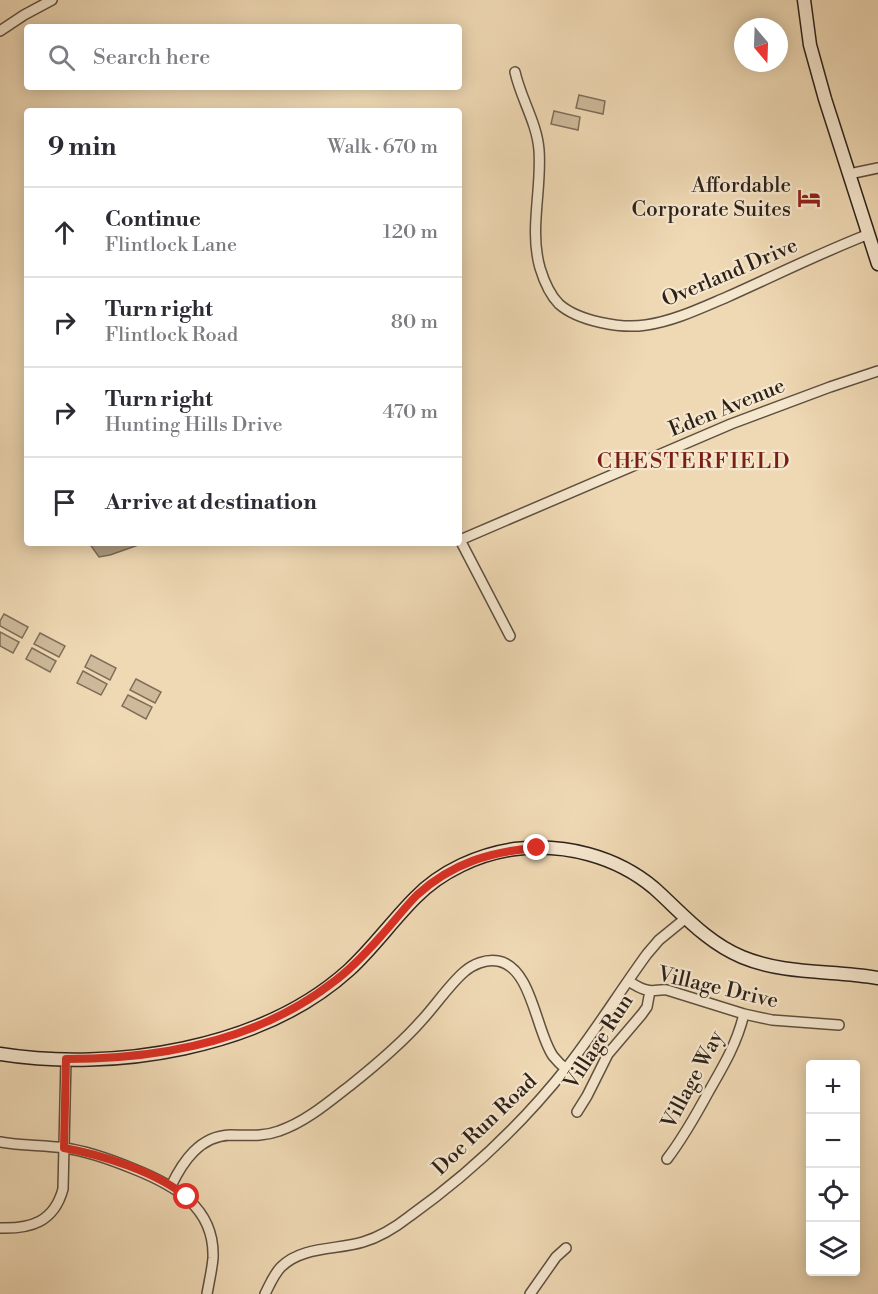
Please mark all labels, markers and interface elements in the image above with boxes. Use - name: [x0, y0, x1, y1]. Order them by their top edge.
- north arrow: [734, 18, 788, 72]
- search box: [24, 24, 462, 90]
- icon: search: [45, 41, 78, 74]
- text: Search here: [93, 44, 210, 71]
- text: 9 min: [48, 131, 116, 163]
- text: Walk · 670 m: [328, 135, 438, 160]
- place label: Affordable Corporate Suites: [632, 173, 791, 223]
- hotel icon: Affordable Corporate Suites: [796, 185, 822, 211]
- text: Continue: [105, 206, 201, 233]
- icon: ahead: [48, 216, 81, 249]
- text: 120 m: [383, 220, 438, 245]
- text: Flintlock Lane: [105, 233, 237, 258]
- street label: Overland Drive: [658, 233, 802, 313]
- text: Turn right: [105, 296, 213, 323]
- icon: right: [48, 306, 81, 339]
- text: 80 m: [391, 310, 438, 335]
- text: Flintlock Road: [105, 323, 238, 348]
- street label: Eden Avenue: [665, 373, 789, 443]
- text: Turn right: [105, 386, 213, 413]
- icon: right: [48, 396, 81, 429]
- text: 470 m: [382, 400, 438, 425]
- text: Hunting Hills Drive: [105, 413, 283, 438]
- district label: CHESTERFIELD: [597, 448, 791, 475]
- icon: arrive: [48, 486, 81, 519]
- text: Arrive at destination: [105, 489, 317, 516]
- route end: [523, 834, 549, 860]
- street label: Village Drive: [654, 961, 781, 1014]
- street label: Village Run: [558, 989, 640, 1095]
- street label: Village Way: [656, 1026, 730, 1135]
- map controls: [806, 1060, 860, 1276]
- button: +: [806, 1060, 860, 1114]
- street label: Doe Run Road: [427, 1069, 543, 1181]
- button: −: [806, 1114, 860, 1168]
- button: locate: [806, 1168, 860, 1222]
- route start: [173, 1183, 199, 1209]
- button: layers: [806, 1222, 860, 1276]

